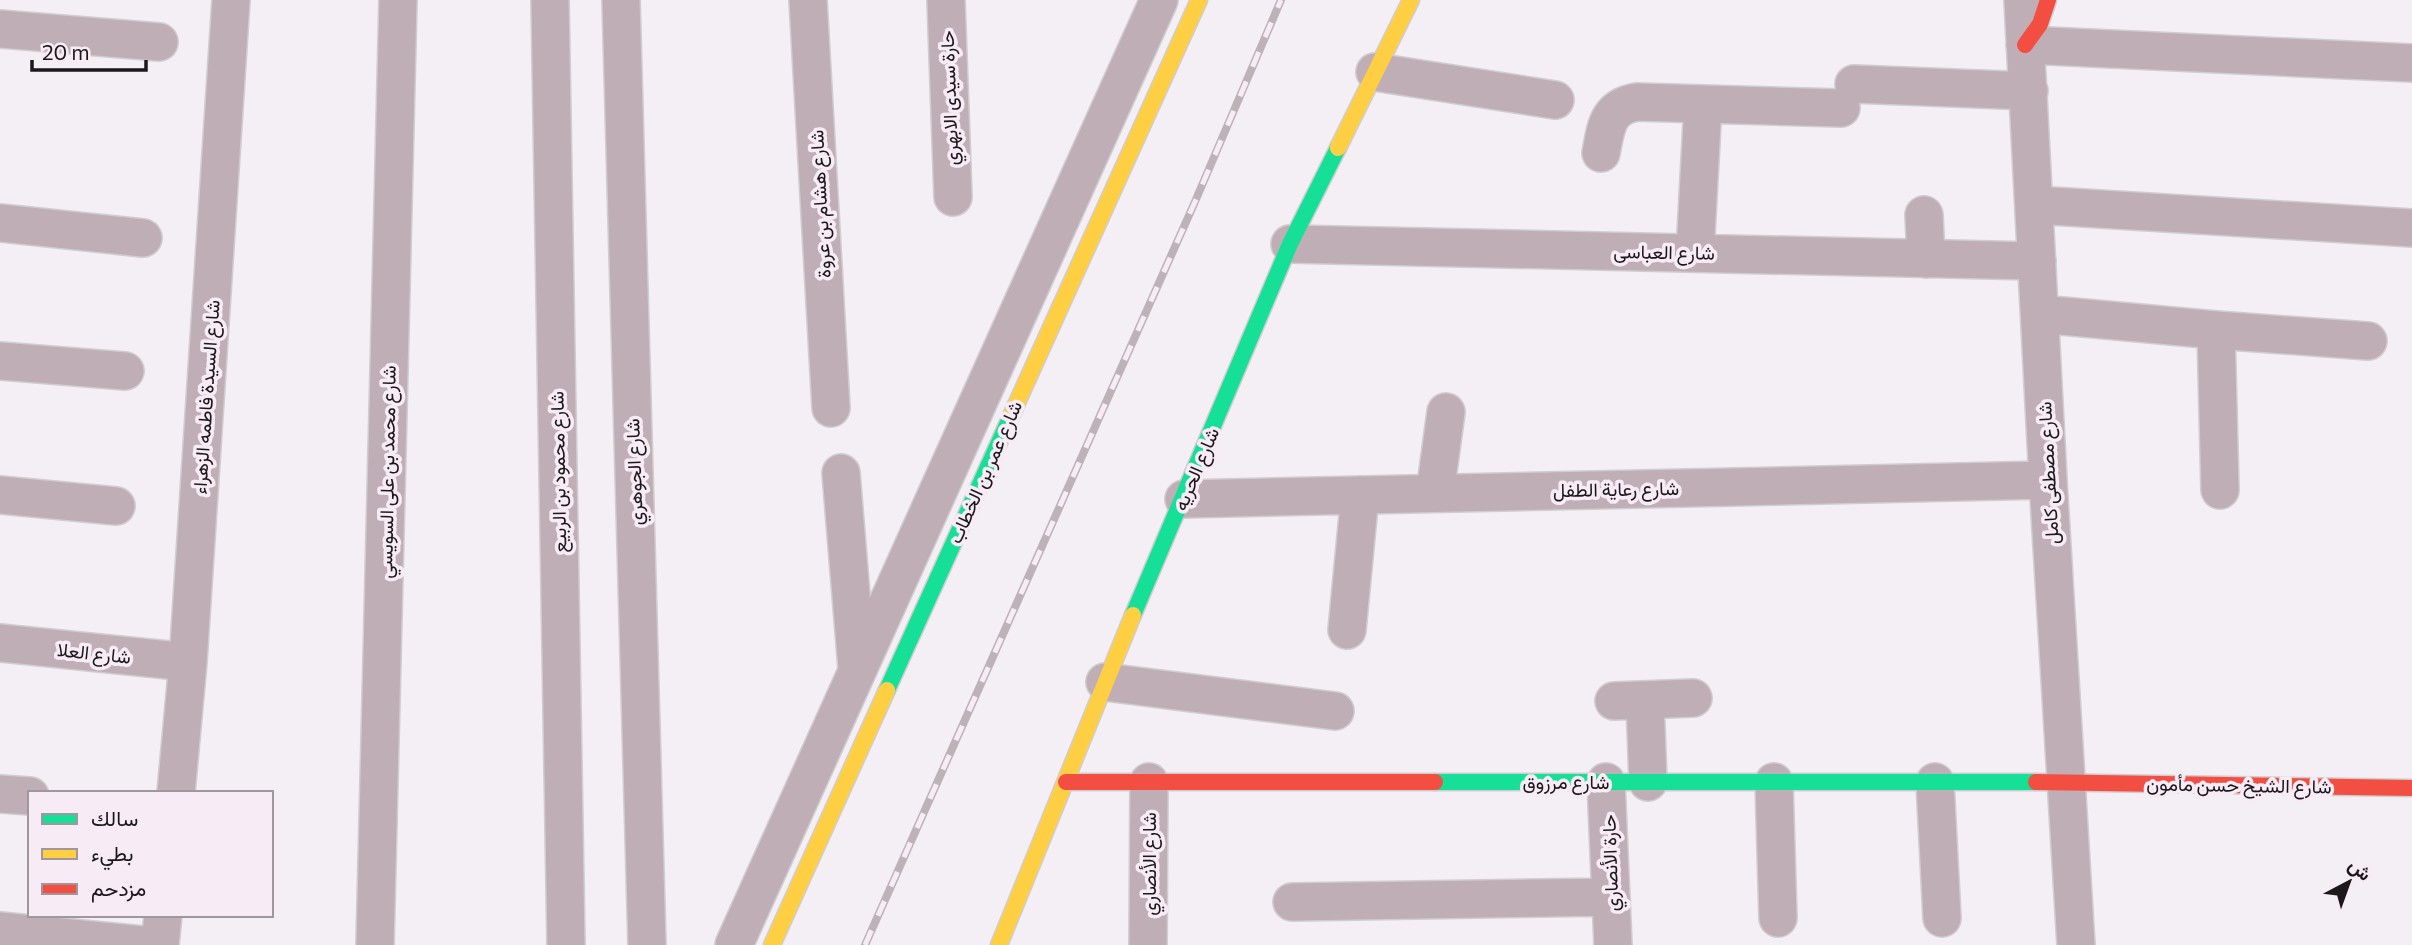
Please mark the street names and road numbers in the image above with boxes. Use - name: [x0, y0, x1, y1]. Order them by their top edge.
- street label: حارة سيدى الابهري: [935, 30, 967, 166]
- street label: شارع هشام بن عروة: [804, 129, 837, 279]
- street label: شارع العباسى: [1613, 239, 1715, 266]
- street label: شارع السيدة فاطمه الزهراء: [187, 299, 226, 495]
- street label: شارع محمد بن على السويسي: [373, 365, 405, 579]
- street label: شارع محمود بن الربيع: [545, 391, 573, 553]
- street label: شارع عمر بن الخطاب: [943, 397, 1028, 548]
- street label: شارع مصطفى كامل: [2032, 401, 2065, 545]
- street label: شارع الجوهري: [620, 418, 652, 526]
- street label: شارع الحريه: [1168, 424, 1225, 514]
- street label: شارع رعاية الطفل: [1553, 476, 1679, 503]
- street label: شارع العلا: [56, 637, 132, 670]
- street label: شارع مرزوق: [1523, 770, 1609, 795]
- street label: شارع الشيخ حسن مأمون: [2146, 771, 2332, 801]
- street label: شارع الأنصاري: [1137, 812, 1165, 916]
- street label: حارة الأنصاري: [1596, 814, 1628, 912]

